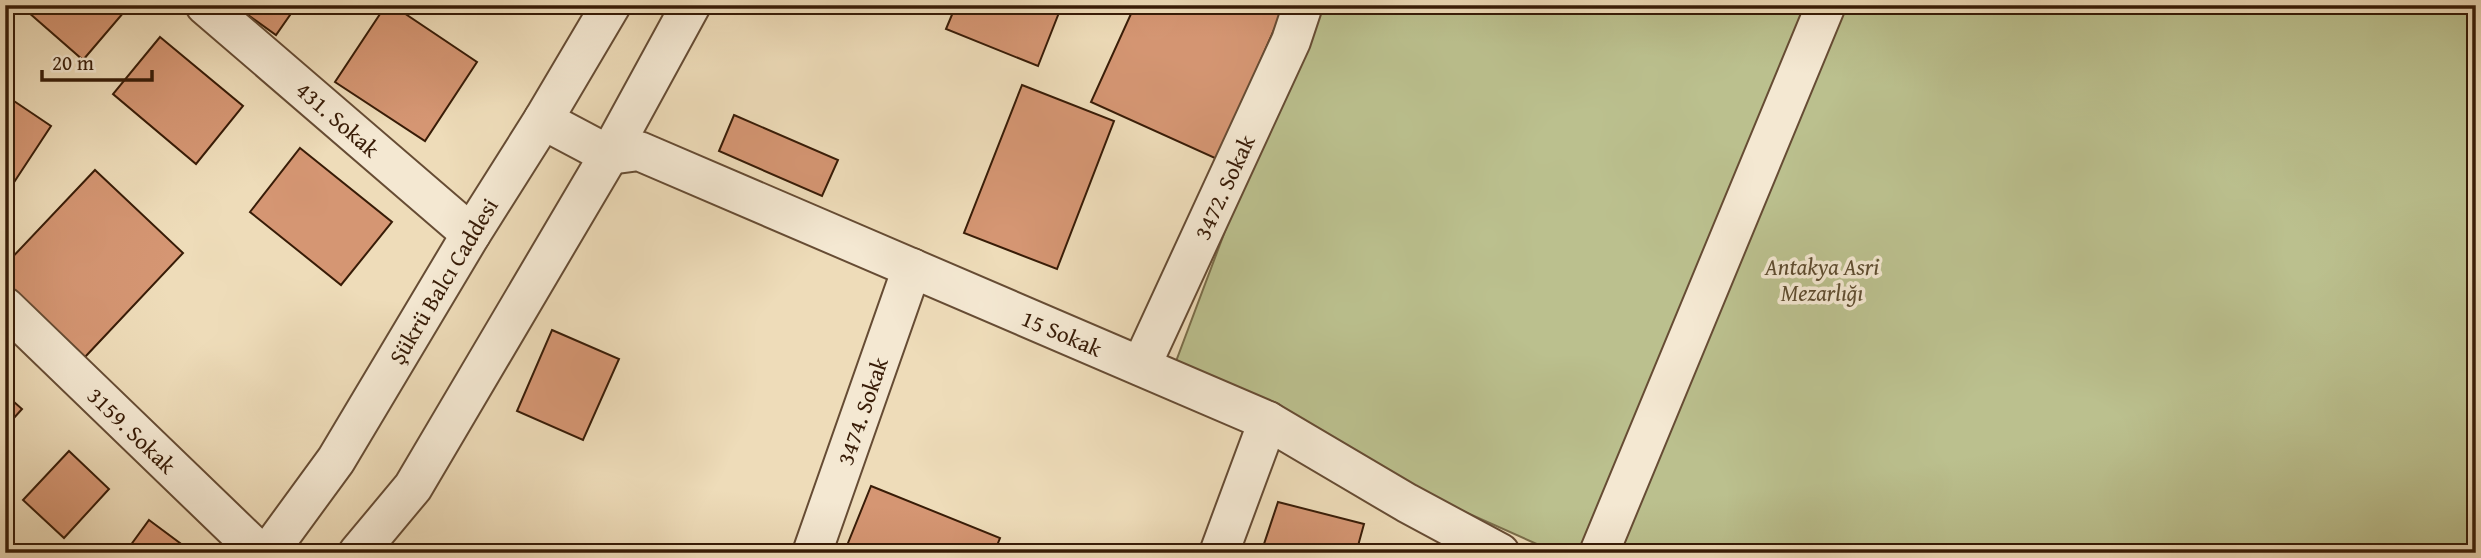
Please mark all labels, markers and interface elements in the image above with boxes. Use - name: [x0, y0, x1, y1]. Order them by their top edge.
- scale bar: [42, 38, 152, 82]
- text: 20 m: [52, 47, 94, 78]
- street label: 431. Sokak: [289, 73, 387, 165]
- street label: 3472. Sokak: [1185, 129, 1263, 245]
- street label: Şükrü Balcı Caddesi: [380, 192, 506, 370]
- park label: Antakya Asri Mezarlığı: [1764, 250, 1879, 309]
- street label: 15 Sokak: [1017, 301, 1108, 365]
- street label: 3474. Sokak: [828, 352, 896, 469]
- street label: 3159. Sokak: [80, 379, 184, 481]

